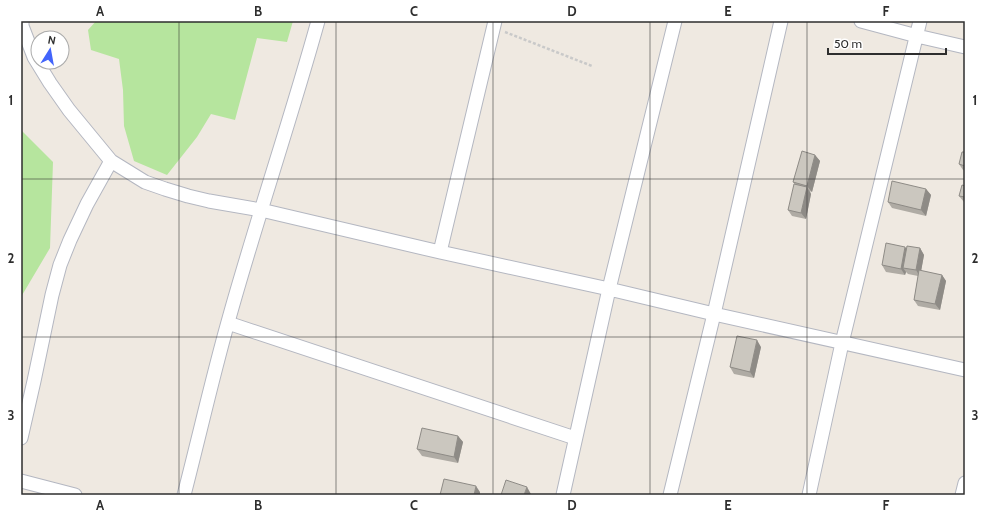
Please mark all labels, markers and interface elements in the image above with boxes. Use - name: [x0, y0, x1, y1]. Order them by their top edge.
- text: A: [96, 3, 105, 19]
- text: B: [254, 3, 262, 19]
- text: C: [410, 3, 418, 19]
- text: D: [567, 3, 577, 19]
- text: E: [724, 3, 732, 19]
- text: F: [883, 3, 890, 19]
- north arrow: [30, 30, 70, 70]
- scale bar: [828, 30, 946, 56]
- text: N: [47, 33, 57, 48]
- text: 50 m: [834, 36, 862, 51]
- text: 1: [9, 92, 13, 108]
- text: 1: [973, 92, 977, 108]
- text: 2: [8, 250, 15, 266]
- text: 2: [972, 250, 979, 266]
- text: 3: [7, 407, 15, 423]
- text: 3: [971, 407, 979, 423]
- text: A: [96, 497, 105, 513]
- text: B: [254, 497, 262, 513]
- text: C: [410, 497, 418, 513]
- text: D: [567, 497, 577, 513]
- text: E: [724, 497, 732, 513]
- text: F: [883, 497, 890, 513]

